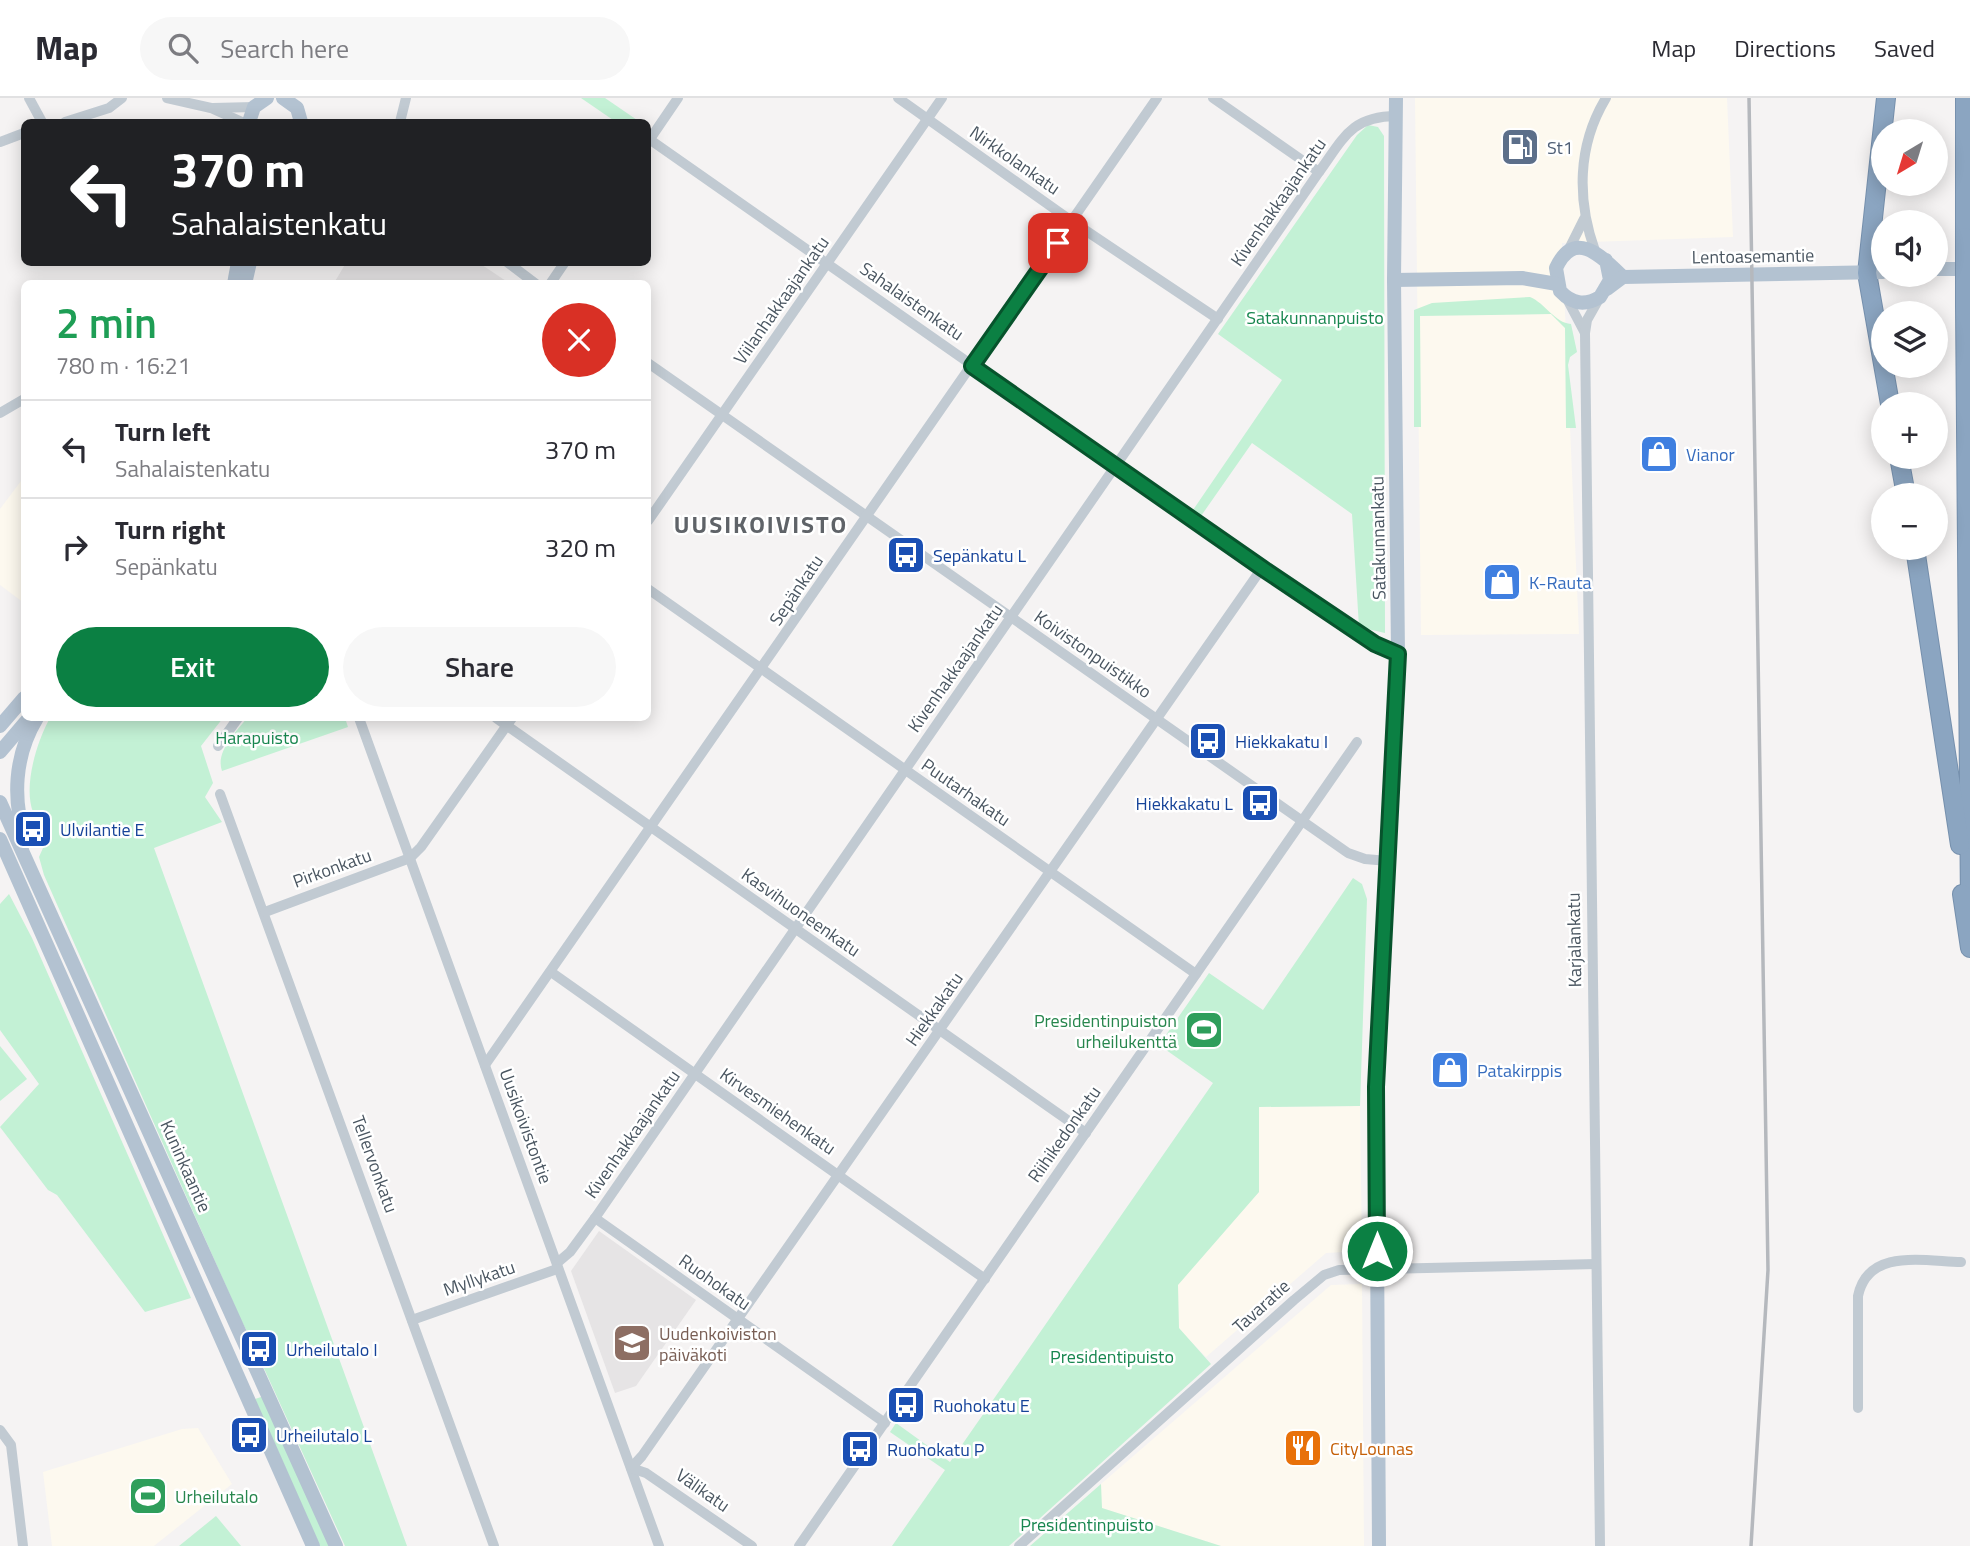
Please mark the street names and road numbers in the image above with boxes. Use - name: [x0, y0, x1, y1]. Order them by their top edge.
- street label: Nirkkolankatu: [964, 119, 1066, 201]
- street label: Kivenhakkaajankatu: [1224, 132, 1332, 272]
- street label: Viilanhakkaajankatu: [727, 230, 835, 370]
- street label: Lentoasemantie: [1691, 241, 1815, 271]
- street label: Sahalaistenkatu: [854, 255, 970, 347]
- street label: Satakunnankatu: [1363, 476, 1393, 600]
- street label: Sepänkatu: [762, 549, 830, 631]
- street label: Kivenhakkaajankatu: [901, 598, 1009, 738]
- street label: Koivistonpuistikko: [1029, 603, 1157, 705]
- street label: Puutarhakatu: [916, 751, 1016, 833]
- street label: Pirkonkatu: [289, 841, 375, 895]
- street label: Kasvihuoneenkatu: [736, 861, 866, 963]
- street label: Karjalankatu: [1560, 892, 1588, 988]
- street label: Hiekkakatu: [899, 967, 969, 1051]
- street label: Kirvesmiehenkatu: [714, 1061, 842, 1161]
- street label: Kivenhakkaajankatu: [578, 1064, 686, 1204]
- street label: Uusikoivistontie: [493, 1065, 559, 1187]
- street label: Riihikedonkatu: [1021, 1080, 1107, 1188]
- street label: Tellervonkatu: [345, 1112, 405, 1216]
- street label: Kuninkaantie: [154, 1116, 218, 1216]
- street label: Ruohokatu: [673, 1247, 757, 1317]
- street label: Myllykatu: [439, 1253, 519, 1303]
- street label: Tavaratie: [1226, 1273, 1296, 1339]
- street label: Välikatu: [670, 1462, 736, 1518]

